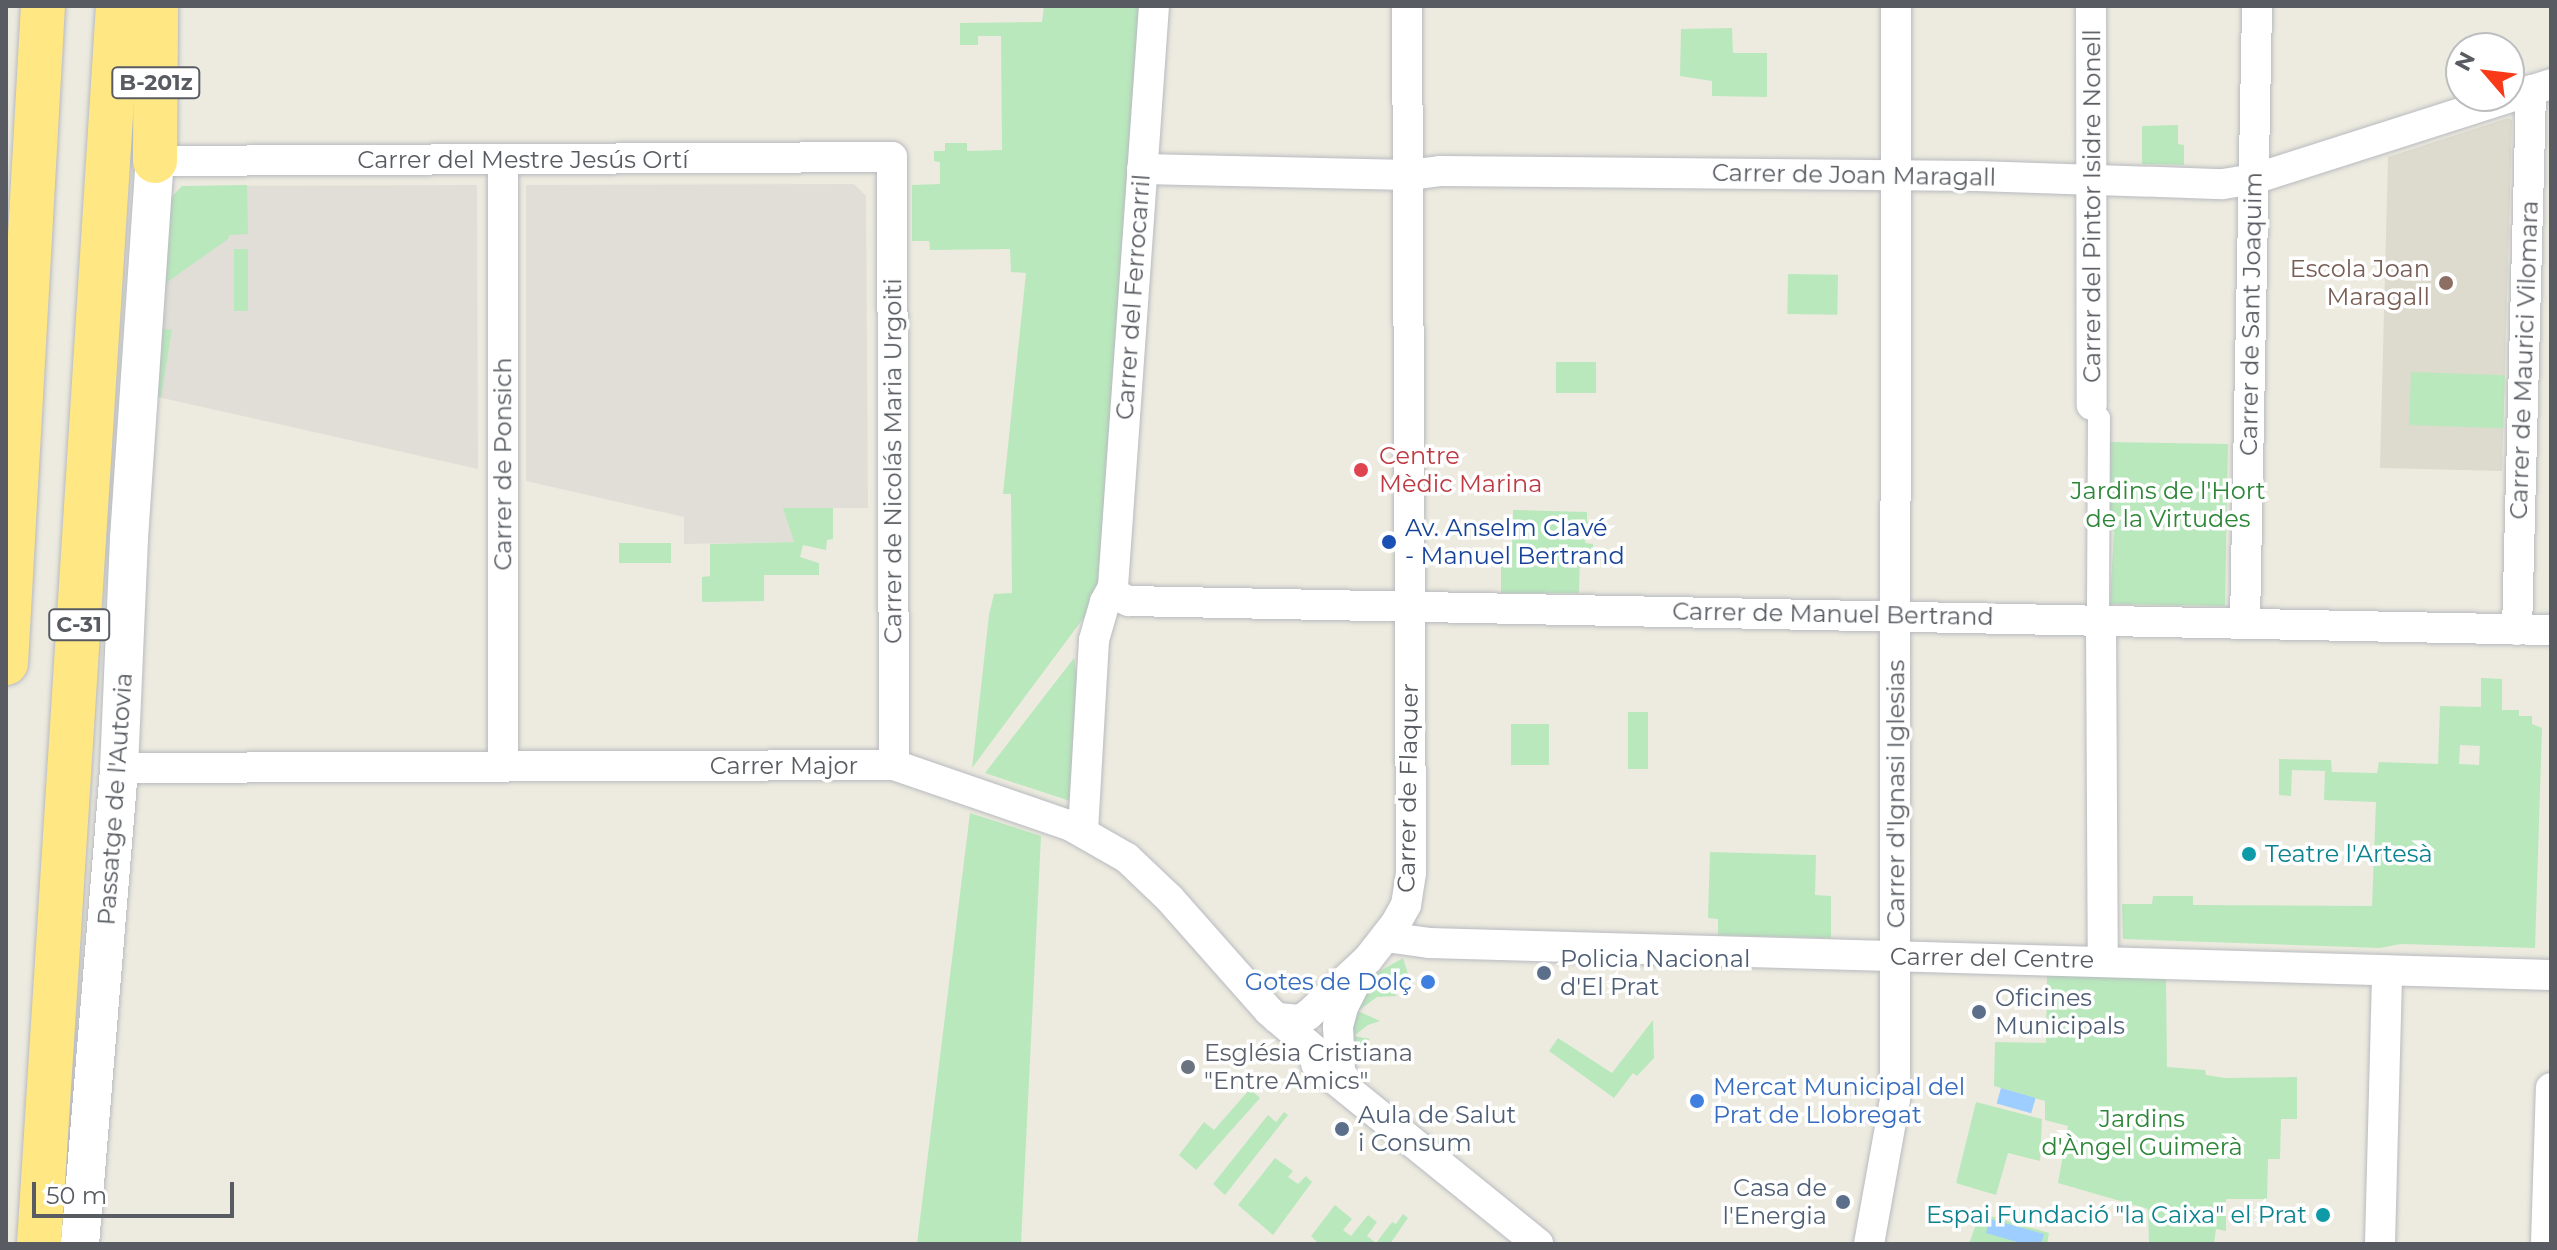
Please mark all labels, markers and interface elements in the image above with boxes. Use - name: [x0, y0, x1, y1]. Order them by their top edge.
- street label: Carrer del Pintor Isidre Nonell: [2078, 29, 2106, 383]
- north arrow: [2445, 32, 2525, 112]
- text: N: [2449, 47, 2481, 76]
- road number: B-201z: [110, 65, 202, 101]
- street label: Carrer del Mestre Jesús Ortí: [357, 146, 689, 174]
- street label: Carrer de Joan Maragall: [1712, 158, 1996, 192]
- street label: Carrer de Sant Joaquim: [2234, 172, 2268, 456]
- street label: Carrer del Ferrocarril: [1110, 173, 1156, 421]
- street label: Carrer de Maurici Vilomara: [2504, 200, 2544, 520]
- place label: Escola Joan Maragall: [2290, 255, 2430, 311]
- marker: Escola Joan Maragall: [2437, 274, 2455, 292]
- street label: Carrer de Nicolás Maria Urgoiti: [879, 278, 907, 644]
- street label: Carrer de Ponsich: [489, 357, 517, 571]
- place label: Centre Mèdic Marina: [1379, 442, 1542, 498]
- marker: Centre Mèdic Marina: [1350, 459, 1372, 481]
- park label: Jardins de l'Hort de la Virtudes: [2070, 477, 2266, 533]
- place label: Av. Anselm Clavé - Manuel Bertrand: [1405, 514, 1625, 570]
- marker: Av. Anselm Clavé - Manuel Bertrand: [1380, 533, 1398, 551]
- street label: Carrer de Manuel Bertrand: [1672, 597, 1994, 631]
- road number: C-31: [47, 607, 111, 643]
- street label: Carrer d'Ignasi Iglesias: [1882, 660, 1910, 928]
- street label: Passatge de l'Autovia: [92, 672, 138, 926]
- street label: Carrer de Flaquer: [1392, 683, 1424, 893]
- street label: Carrer Major: [710, 752, 858, 780]
- place label: Teatre l'Artesà: [2265, 840, 2433, 868]
- marker: Teatre l'Artesà: [2240, 845, 2258, 863]
- street label: Carrer del Centre: [1890, 942, 2094, 974]
- place label: Policia Nacional d'El Prat: [1560, 945, 1750, 1001]
- marker: Policia Nacional d'El Prat: [1535, 964, 1553, 982]
- place label: Gotes de Dolç: [1245, 968, 1412, 996]
- marker: Gotes de Dolç: [1419, 973, 1437, 991]
- place label: Oficines Municipals: [1995, 984, 2125, 1040]
- marker: Oficines Municipals: [1970, 1003, 1988, 1021]
- place label: Església Cristiana "Entre Amics": [1204, 1039, 1413, 1095]
- marker: Església Cristiana "Entre Amics": [1179, 1058, 1197, 1076]
- place label: Mercat Municipal del Prat de Llobregat: [1713, 1073, 1965, 1129]
- marker: Mercat Municipal del Prat de Llobregat: [1688, 1092, 1706, 1110]
- place label: Aula de Salut i Consum: [1358, 1101, 1516, 1157]
- park label: Jardins d'Àngel Guimerà: [2041, 1105, 2243, 1161]
- marker: Aula de Salut i Consum: [1333, 1120, 1351, 1138]
- scale bar: [36, 1166, 238, 1216]
- place label: Casa de l'Energia: [1723, 1174, 1827, 1230]
- text: 50 m: [46, 1181, 107, 1210]
- marker: Casa de l'Energia: [1834, 1193, 1852, 1211]
- place label: Espai Fundació "la Caixa" el Prat: [1926, 1201, 2307, 1229]
- marker: Espai Fundació "la Caixa" el Prat: [2314, 1206, 2332, 1224]

